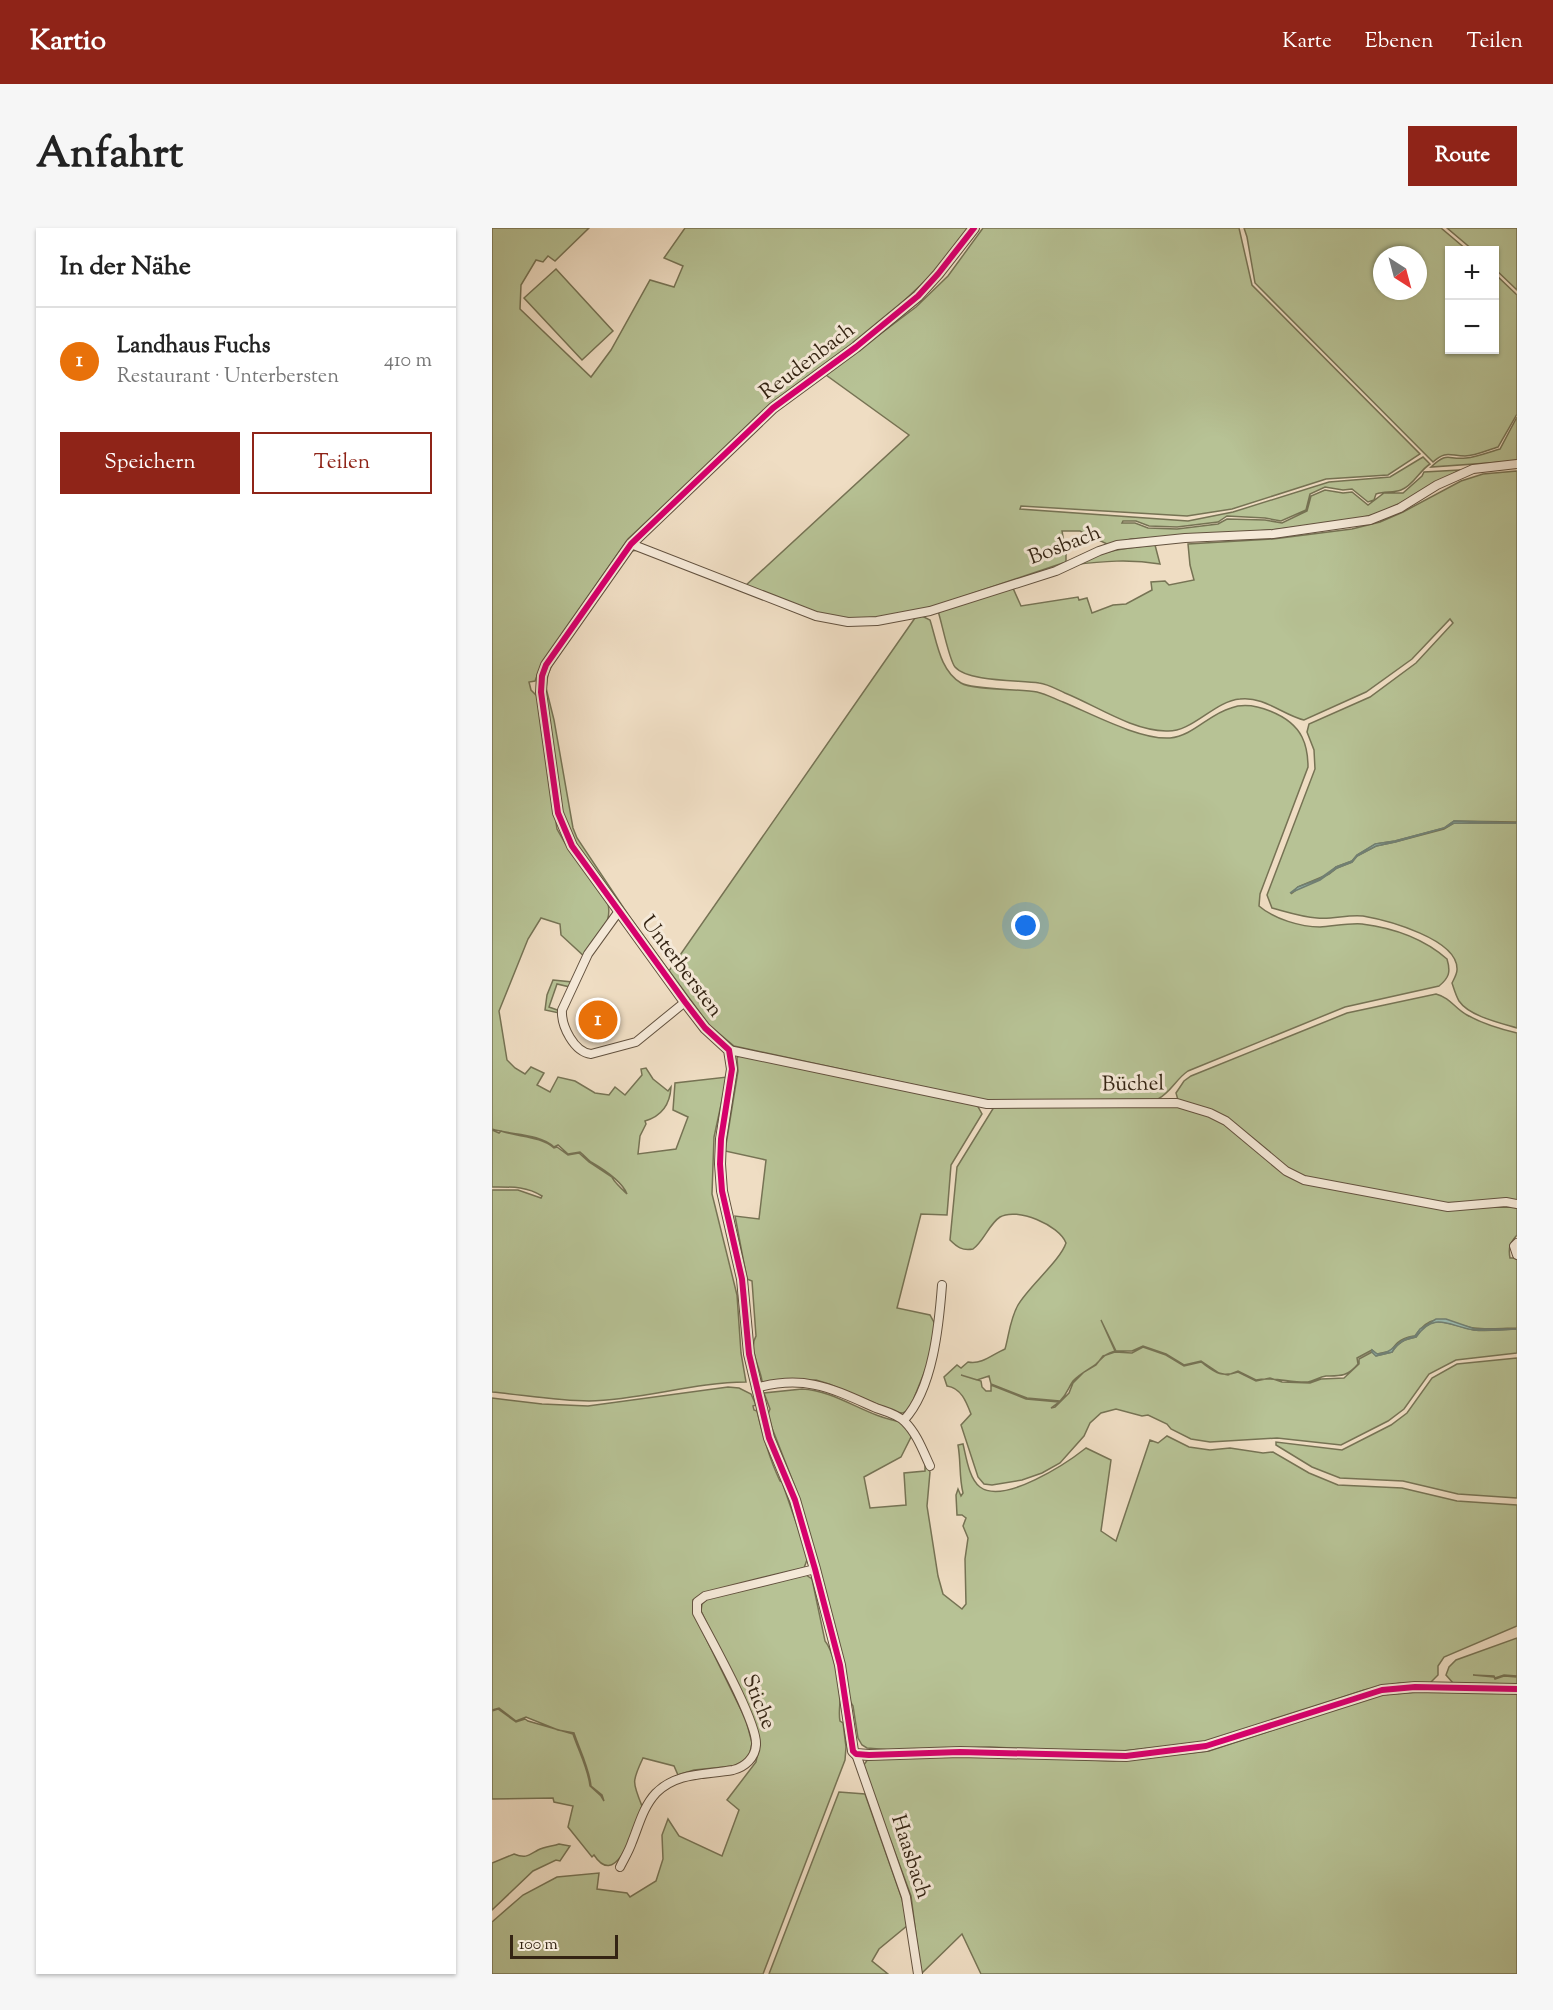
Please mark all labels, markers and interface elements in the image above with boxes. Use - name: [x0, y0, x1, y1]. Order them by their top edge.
- text: Kartio: [30, 22, 106, 62]
- text: Karte: [1282, 27, 1332, 57]
- text: Ebenen: [1365, 27, 1433, 57]
- text: Teilen: [1466, 27, 1523, 57]
- text: Anfahrt: [36, 126, 183, 186]
- button: Route: [1408, 126, 1517, 186]
- north arrow: [1373, 246, 1427, 300]
- map controls: [1445, 246, 1499, 354]
- button: +: [1445, 246, 1499, 300]
- text: In der Nähe: [60, 249, 191, 286]
- button: −: [1445, 300, 1499, 354]
- street label: Reudenbach: [754, 316, 862, 408]
- text: Landhaus Fuchs: [117, 331, 270, 363]
- text: 1: [76, 347, 83, 376]
- text: 410 m: [384, 347, 432, 376]
- text: Restaurant · Unterbersten: [117, 363, 339, 392]
- button: Speichern: [60, 432, 240, 494]
- button: Teilen: [252, 432, 432, 494]
- street label: Bosbach: [1024, 518, 1106, 574]
- street label: Unterbersten: [633, 910, 729, 1024]
- your location: [1011, 911, 1040, 940]
- pin: 1: [578, 998, 618, 1042]
- street label: Büchel: [1102, 1069, 1165, 1101]
- street label: Stiche: [733, 1670, 783, 1734]
- street label: Haasbach: [882, 1811, 938, 1903]
- scale bar: [510, 1932, 618, 1960]
- text: 100 m: [519, 1934, 558, 1957]

